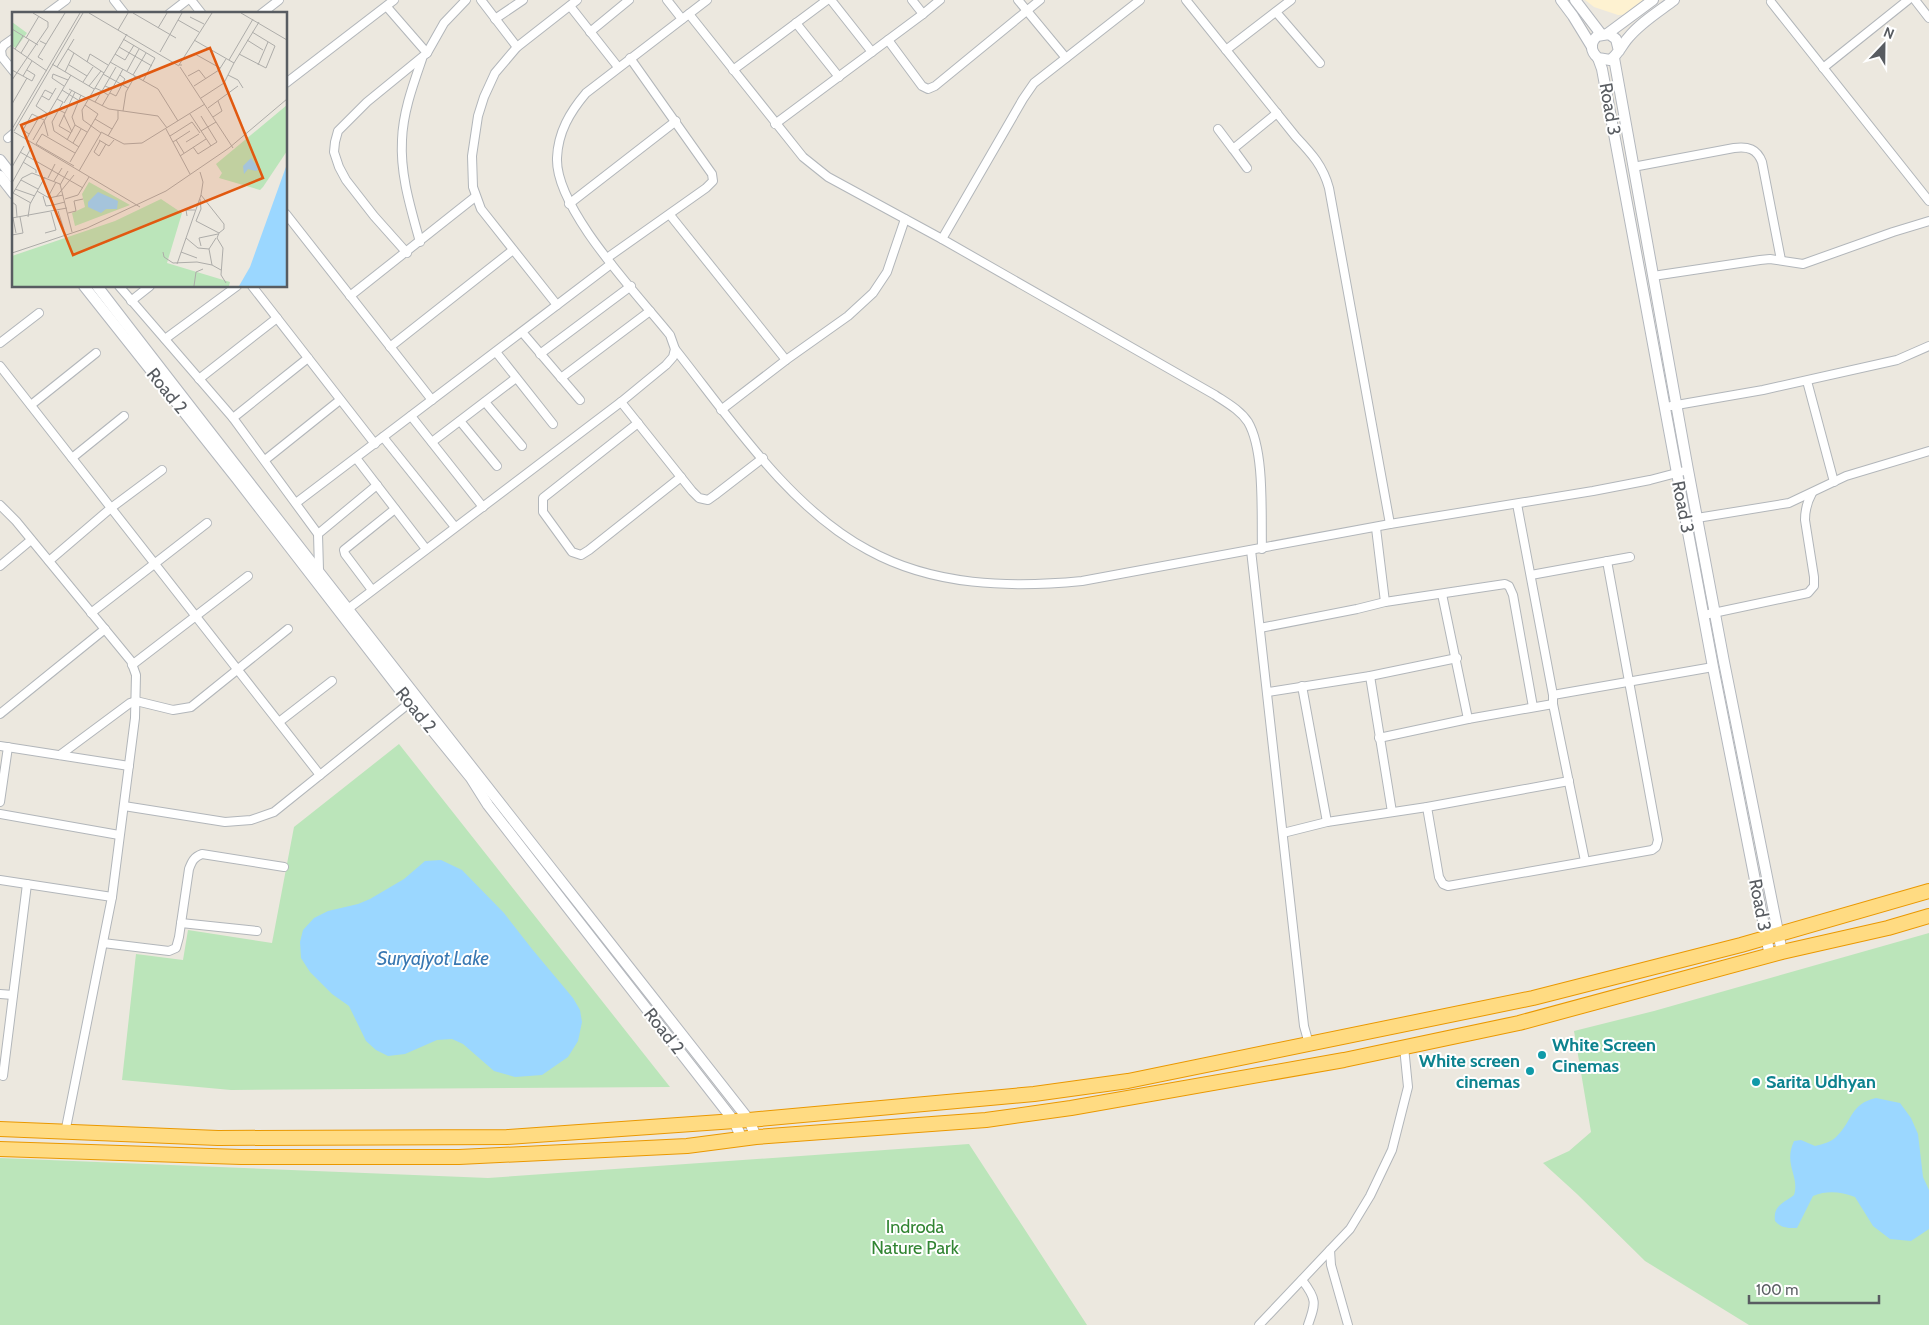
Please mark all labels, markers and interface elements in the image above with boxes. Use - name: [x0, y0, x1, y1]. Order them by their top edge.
- inset map: [12, 12, 288, 288]
- north arrow: [1859, 20, 1909, 70]
- text: N: [1881, 23, 1897, 43]
- street label: Road 3: [1595, 81, 1625, 137]
- street label: Road 2: [142, 364, 192, 418]
- street label: Road 3: [1667, 479, 1699, 535]
- street label: Road 2: [391, 683, 441, 737]
- street label: Road 3: [1744, 877, 1776, 933]
- water label: Suryajyot Lake: [377, 947, 489, 970]
- street label: Road 2: [639, 1004, 689, 1058]
- place label: White Screen Cinemas: [1552, 1034, 1656, 1077]
- marker: White Screen Cinemas: [1536, 1049, 1548, 1061]
- place label: White screen cinemas: [1419, 1050, 1520, 1093]
- marker: White screen cinemas: [1524, 1065, 1536, 1077]
- place label: Sarita Udhyan: [1766, 1071, 1876, 1093]
- marker: Sarita Udhyan: [1750, 1076, 1762, 1088]
- park label: Indroda Nature Park: [871, 1216, 960, 1259]
- scale bar: [1749, 1272, 1879, 1304]
- text: 100 m: [1756, 1281, 1798, 1299]

